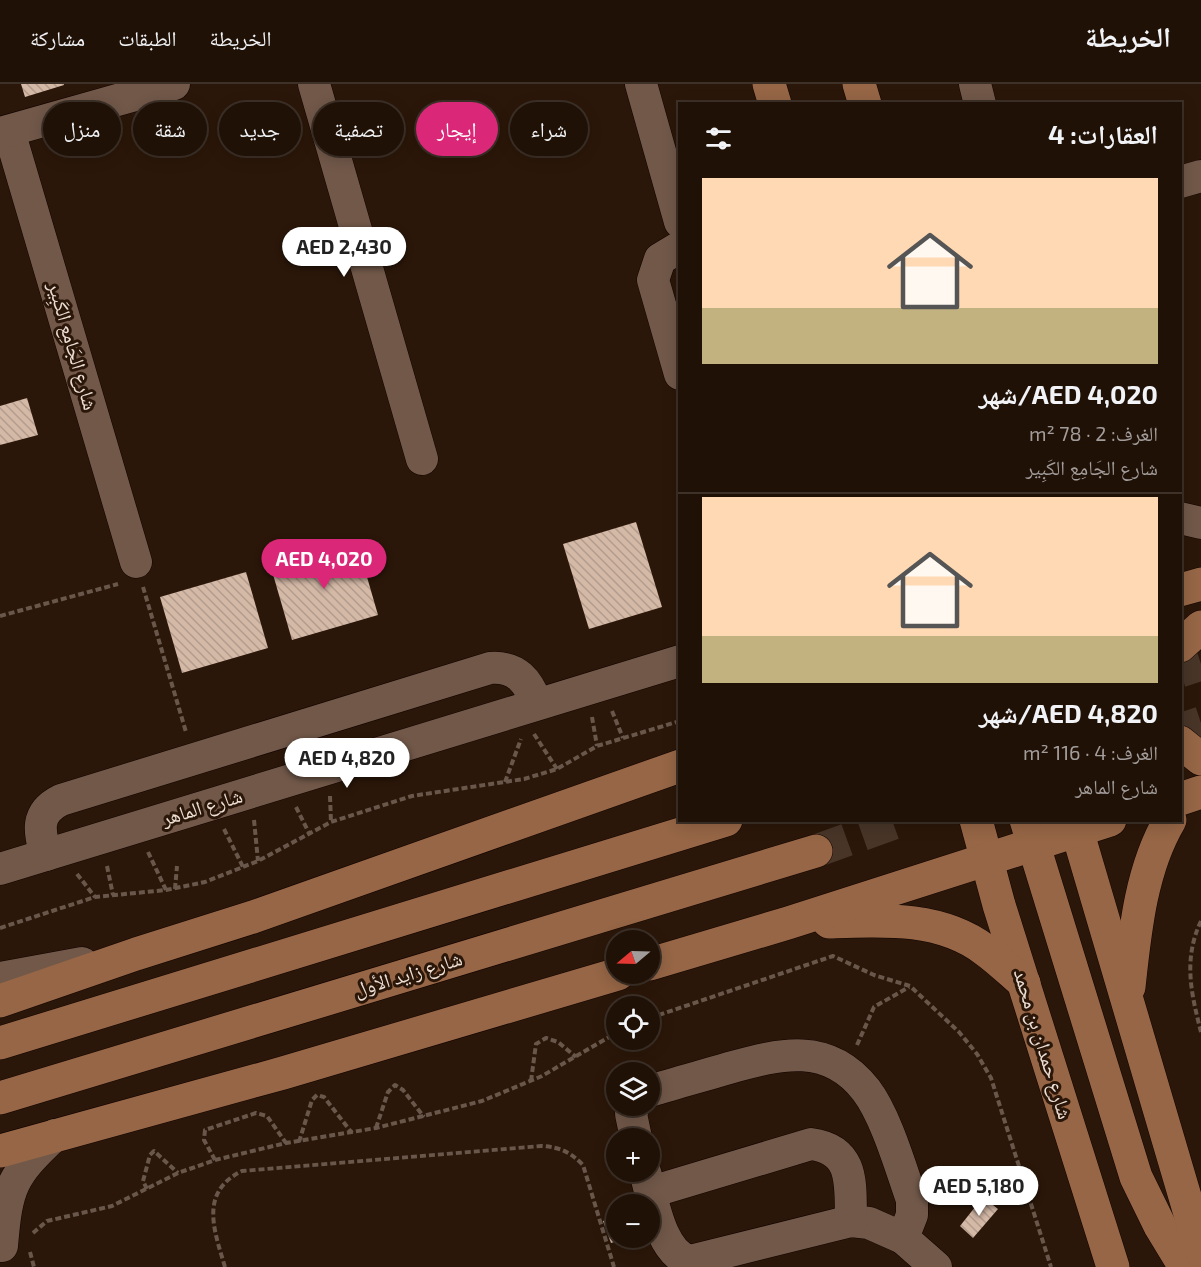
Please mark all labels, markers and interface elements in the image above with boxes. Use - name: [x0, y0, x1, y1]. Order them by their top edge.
- text: الخريطة: [1085, 19, 1171, 53]
- text: مشاركة: [30, 25, 85, 50]
- text: الطبقات: [118, 25, 177, 50]
- text: الخريطة: [210, 25, 271, 50]
- chip: منزل: [43, 102, 121, 156]
- chip: شقة: [133, 102, 207, 156]
- chip: جديد: [219, 102, 301, 156]
- chip: تصفية: [313, 102, 404, 156]
- chip: إيجار: [416, 102, 498, 156]
- chip: شراء: [510, 102, 588, 156]
- text: العقارات: 4: [1048, 118, 1158, 149]
- icon: filters: [702, 122, 735, 155]
- icon: home: [876, 217, 984, 325]
- pin: AED 2,430: [275, 227, 413, 278]
- text: AED 2,430: [296, 234, 392, 258]
- street label: شارع الجَامِع الكَبِير: [40, 278, 104, 414]
- text: AED 4,020/شهر: [979, 378, 1158, 409]
- text: الغرف: 2 · 78 m²: [1029, 421, 1158, 445]
- text: شارع الجَامِع الكَبِير: [1026, 455, 1158, 479]
- icon: home: [876, 536, 984, 644]
- pin: AED 4,020: [255, 539, 393, 590]
- text: AED 4,020: [275, 546, 373, 570]
- text: AED 4,820/شهر: [979, 697, 1158, 728]
- pin: AED 4,820: [278, 738, 416, 789]
- text: الغرف: 4 · 116 m²: [1023, 740, 1158, 764]
- text: AED 4,820: [299, 745, 395, 769]
- text: شارع الماهر: [1075, 774, 1158, 798]
- street label: شارع الماهر: [158, 782, 246, 832]
- north arrow: [606, 930, 660, 984]
- map controls: [606, 930, 660, 1248]
- street label: شارع زايد الأول: [351, 945, 465, 1003]
- street label: شارع حمدان بن محمد: [1008, 966, 1078, 1122]
- button: locate: [606, 996, 660, 1050]
- button: layers: [606, 1062, 660, 1116]
- button: +: [606, 1128, 660, 1182]
- pin: AED 5,180: [910, 1166, 1048, 1217]
- text: AED 5,180: [933, 1173, 1025, 1197]
- button: −: [606, 1194, 660, 1248]

